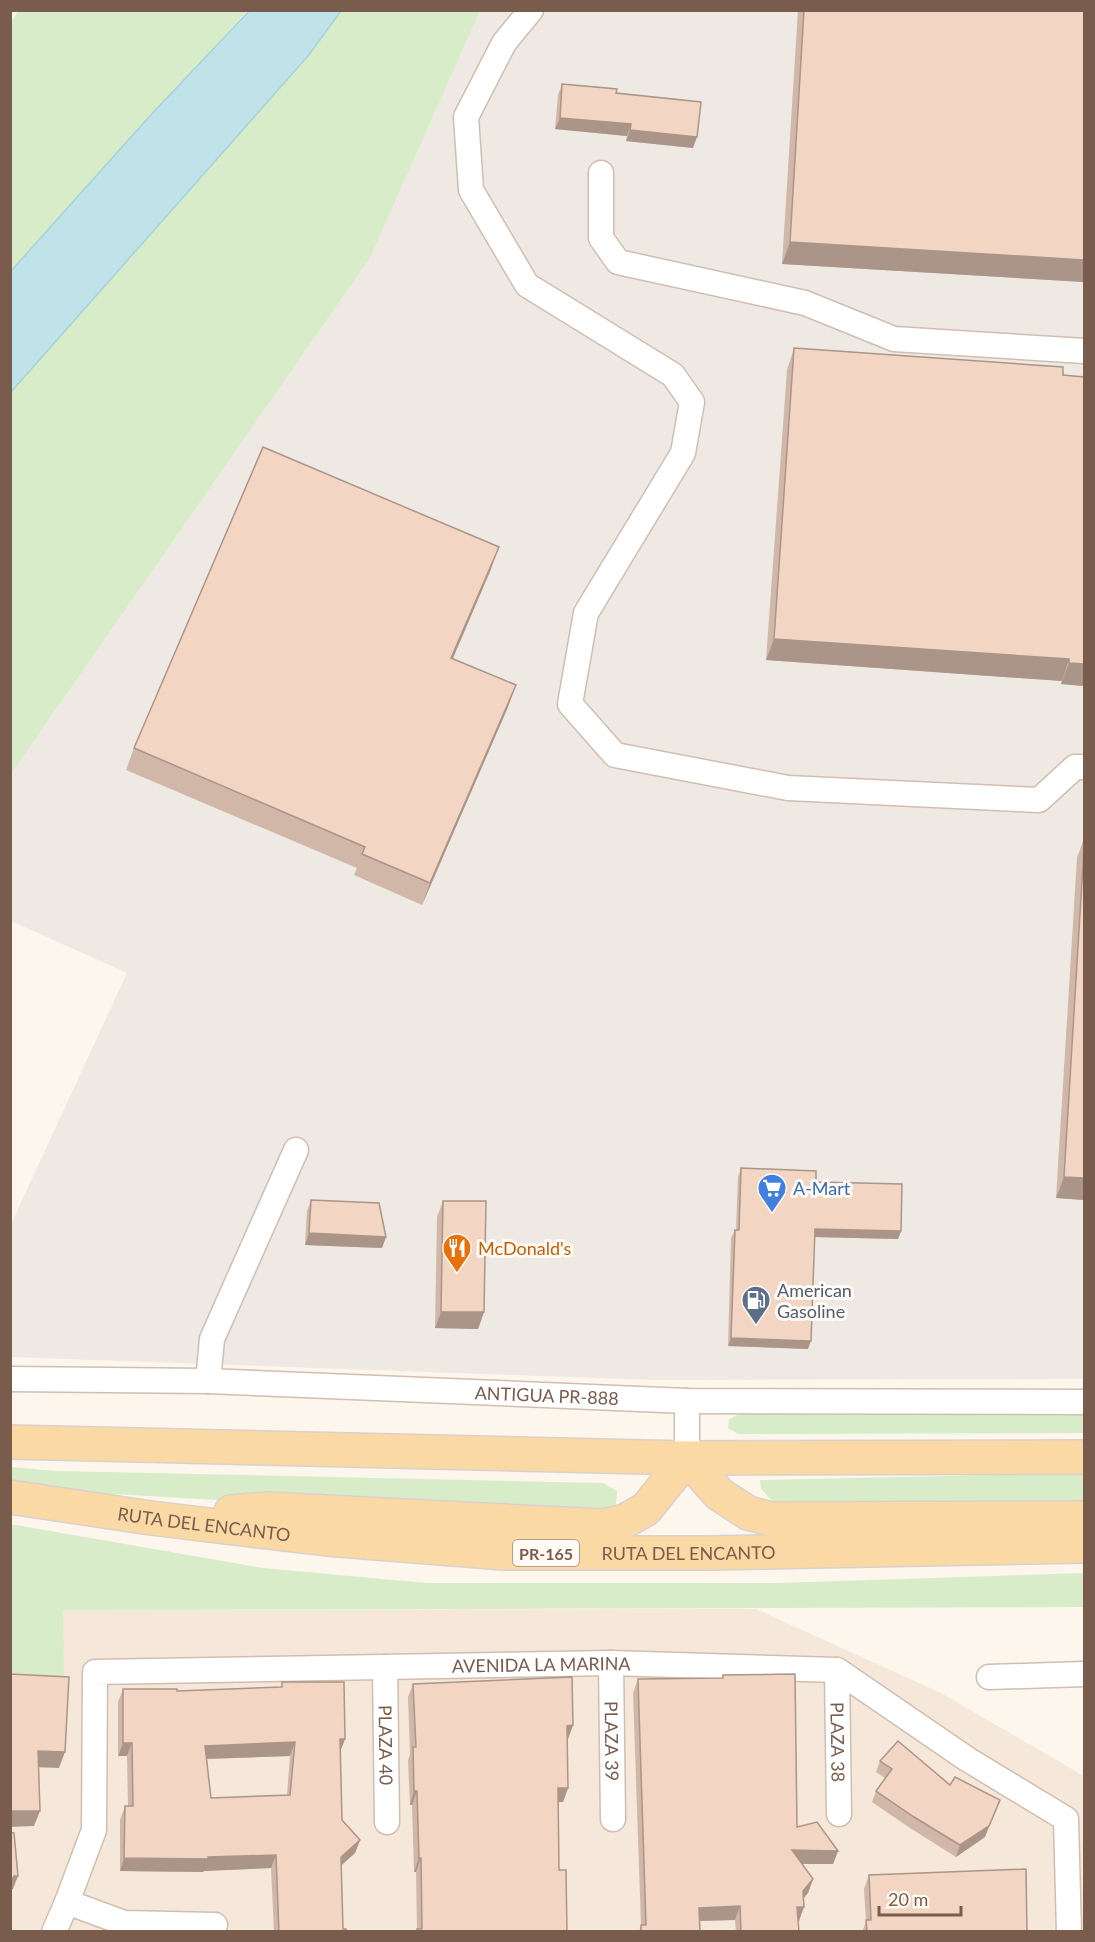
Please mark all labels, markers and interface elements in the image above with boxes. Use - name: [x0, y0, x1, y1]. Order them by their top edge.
- supermarket icon: A-Mart: [756, 1172, 788, 1214]
- place label: A-Mart: [793, 1177, 851, 1199]
- restaurant icon: McDonald's: [441, 1232, 473, 1274]
- place label: McDonald's: [478, 1237, 572, 1259]
- place label: American Gasoline: [777, 1279, 852, 1322]
- fuel station icon: American Gasoline: [740, 1284, 772, 1326]
- street label: ANTIGUA PR-888: [474, 1381, 619, 1409]
- street label: RUTA DEL ENCANTO: [116, 1502, 292, 1546]
- road number: PR-165: [513, 1540, 579, 1566]
- street label: RUTA DEL ENCANTO: [602, 1541, 776, 1564]
- street label: AVENIDA LA MARINA: [452, 1652, 632, 1677]
- street label: PLAZA 39: [600, 1701, 624, 1781]
- street label: PLAZA 38: [826, 1702, 850, 1782]
- street label: PLAZA 40: [374, 1705, 398, 1785]
- scale bar: [879, 1879, 962, 1917]
- text: 20 m: [888, 1888, 928, 1910]

